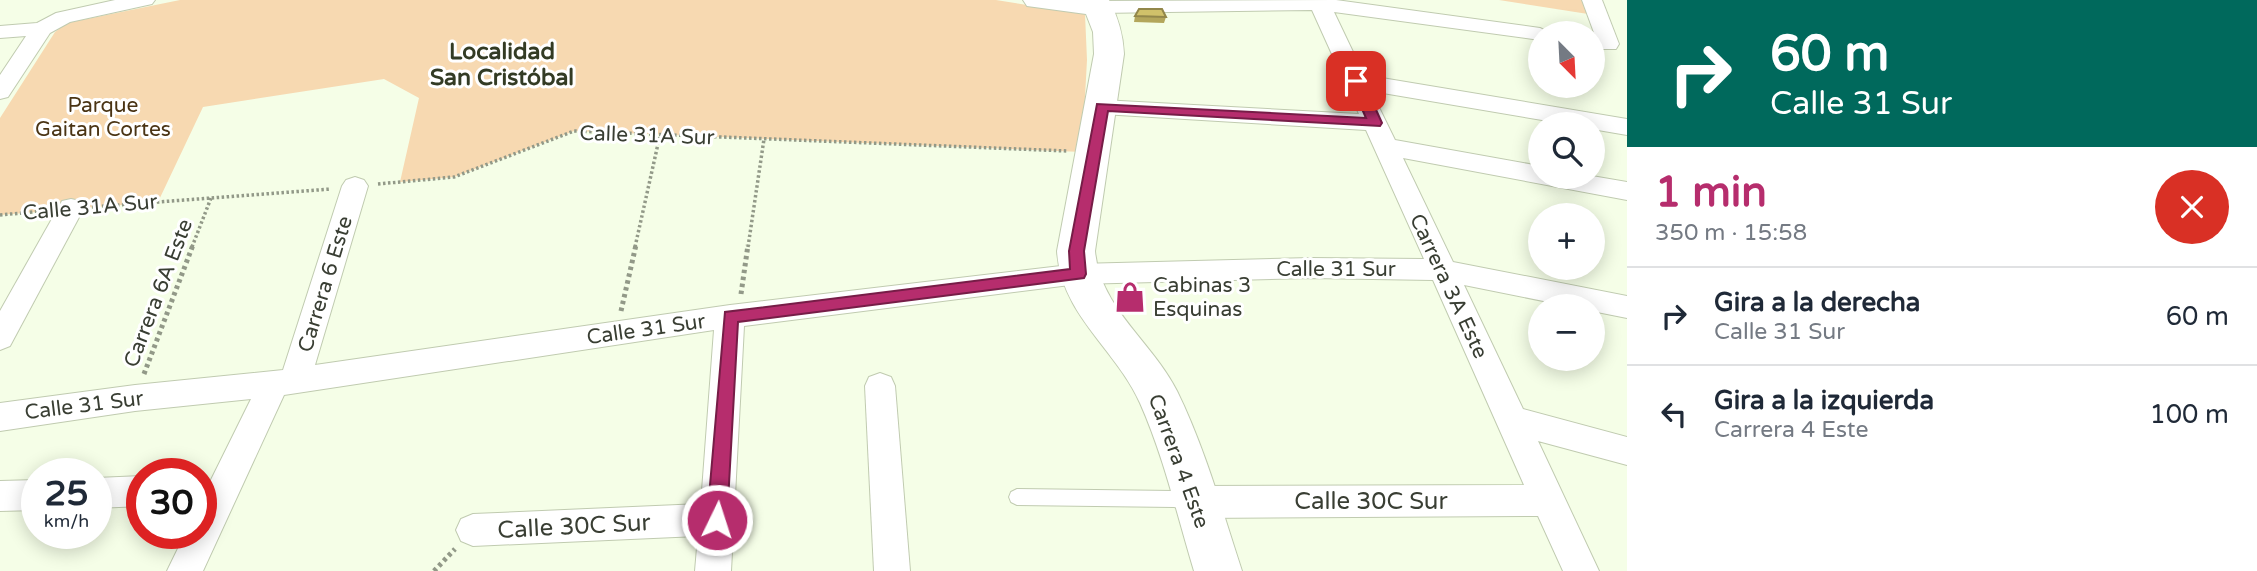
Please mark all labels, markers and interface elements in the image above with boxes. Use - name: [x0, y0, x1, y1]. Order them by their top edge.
- north arrow: [1528, 21, 1605, 98]
- map controls: [1528, 21, 1605, 371]
- text: 60 m: [1770, 25, 1889, 84]
- icon: right: [1655, 28, 1746, 119]
- district label: Localidad San Cristóbal: [430, 38, 574, 92]
- pin: [1326, 51, 1386, 111]
- icon: arrive: [1337, 62, 1375, 100]
- text: Calle 31 Sur: [1770, 85, 1952, 123]
- park label: Parque Gaitan Cortes: [35, 93, 171, 142]
- button: search: [1528, 112, 1605, 189]
- street label: Calle 31A Sur: [579, 121, 715, 150]
- text: 1 min: [1655, 167, 1767, 218]
- button: close: [2155, 170, 2229, 244]
- street label: Calle 31A Sur: [22, 189, 159, 226]
- button: +: [1528, 203, 1605, 280]
- street label: Carrera 3A Este: [1404, 210, 1493, 363]
- street label: Carrera 6 Este: [293, 213, 358, 355]
- street label: Carrera 6A Este: [119, 215, 198, 371]
- text: 350 m · 15:58: [1655, 219, 1807, 247]
- street label: Calle 31 Sur: [1276, 257, 1396, 282]
- place label: Cabinas 3 Esquinas: [1153, 273, 1251, 322]
- shop icon: Cabinas 3 Esquinas: [1113, 280, 1147, 314]
- text: Gira a la derecha: [1714, 287, 1920, 318]
- button: −: [1528, 294, 1605, 371]
- icon: right: [1655, 297, 1693, 335]
- text: 60 m: [2166, 301, 2229, 332]
- street label: Calle 31 Sur: [585, 309, 707, 350]
- text: Calle 31 Sur: [1714, 318, 1845, 346]
- text: Gira a la izquierda: [1714, 385, 1934, 416]
- street label: Calle 31 Sur: [23, 386, 145, 425]
- street label: Carrera 4 Este: [1143, 391, 1214, 532]
- icon: left: [1655, 395, 1693, 433]
- text: 100 m: [2149, 399, 2229, 430]
- text: Carrera 4 Este: [1714, 416, 1868, 444]
- speed limit sign: 30: [126, 458, 217, 549]
- text: 25: [45, 473, 88, 515]
- position arrow: [680, 483, 754, 557]
- street label: Calle 30C Sur: [1294, 487, 1448, 516]
- street label: Calle 30C Sur: [497, 508, 652, 545]
- text: km/h: [44, 510, 89, 532]

